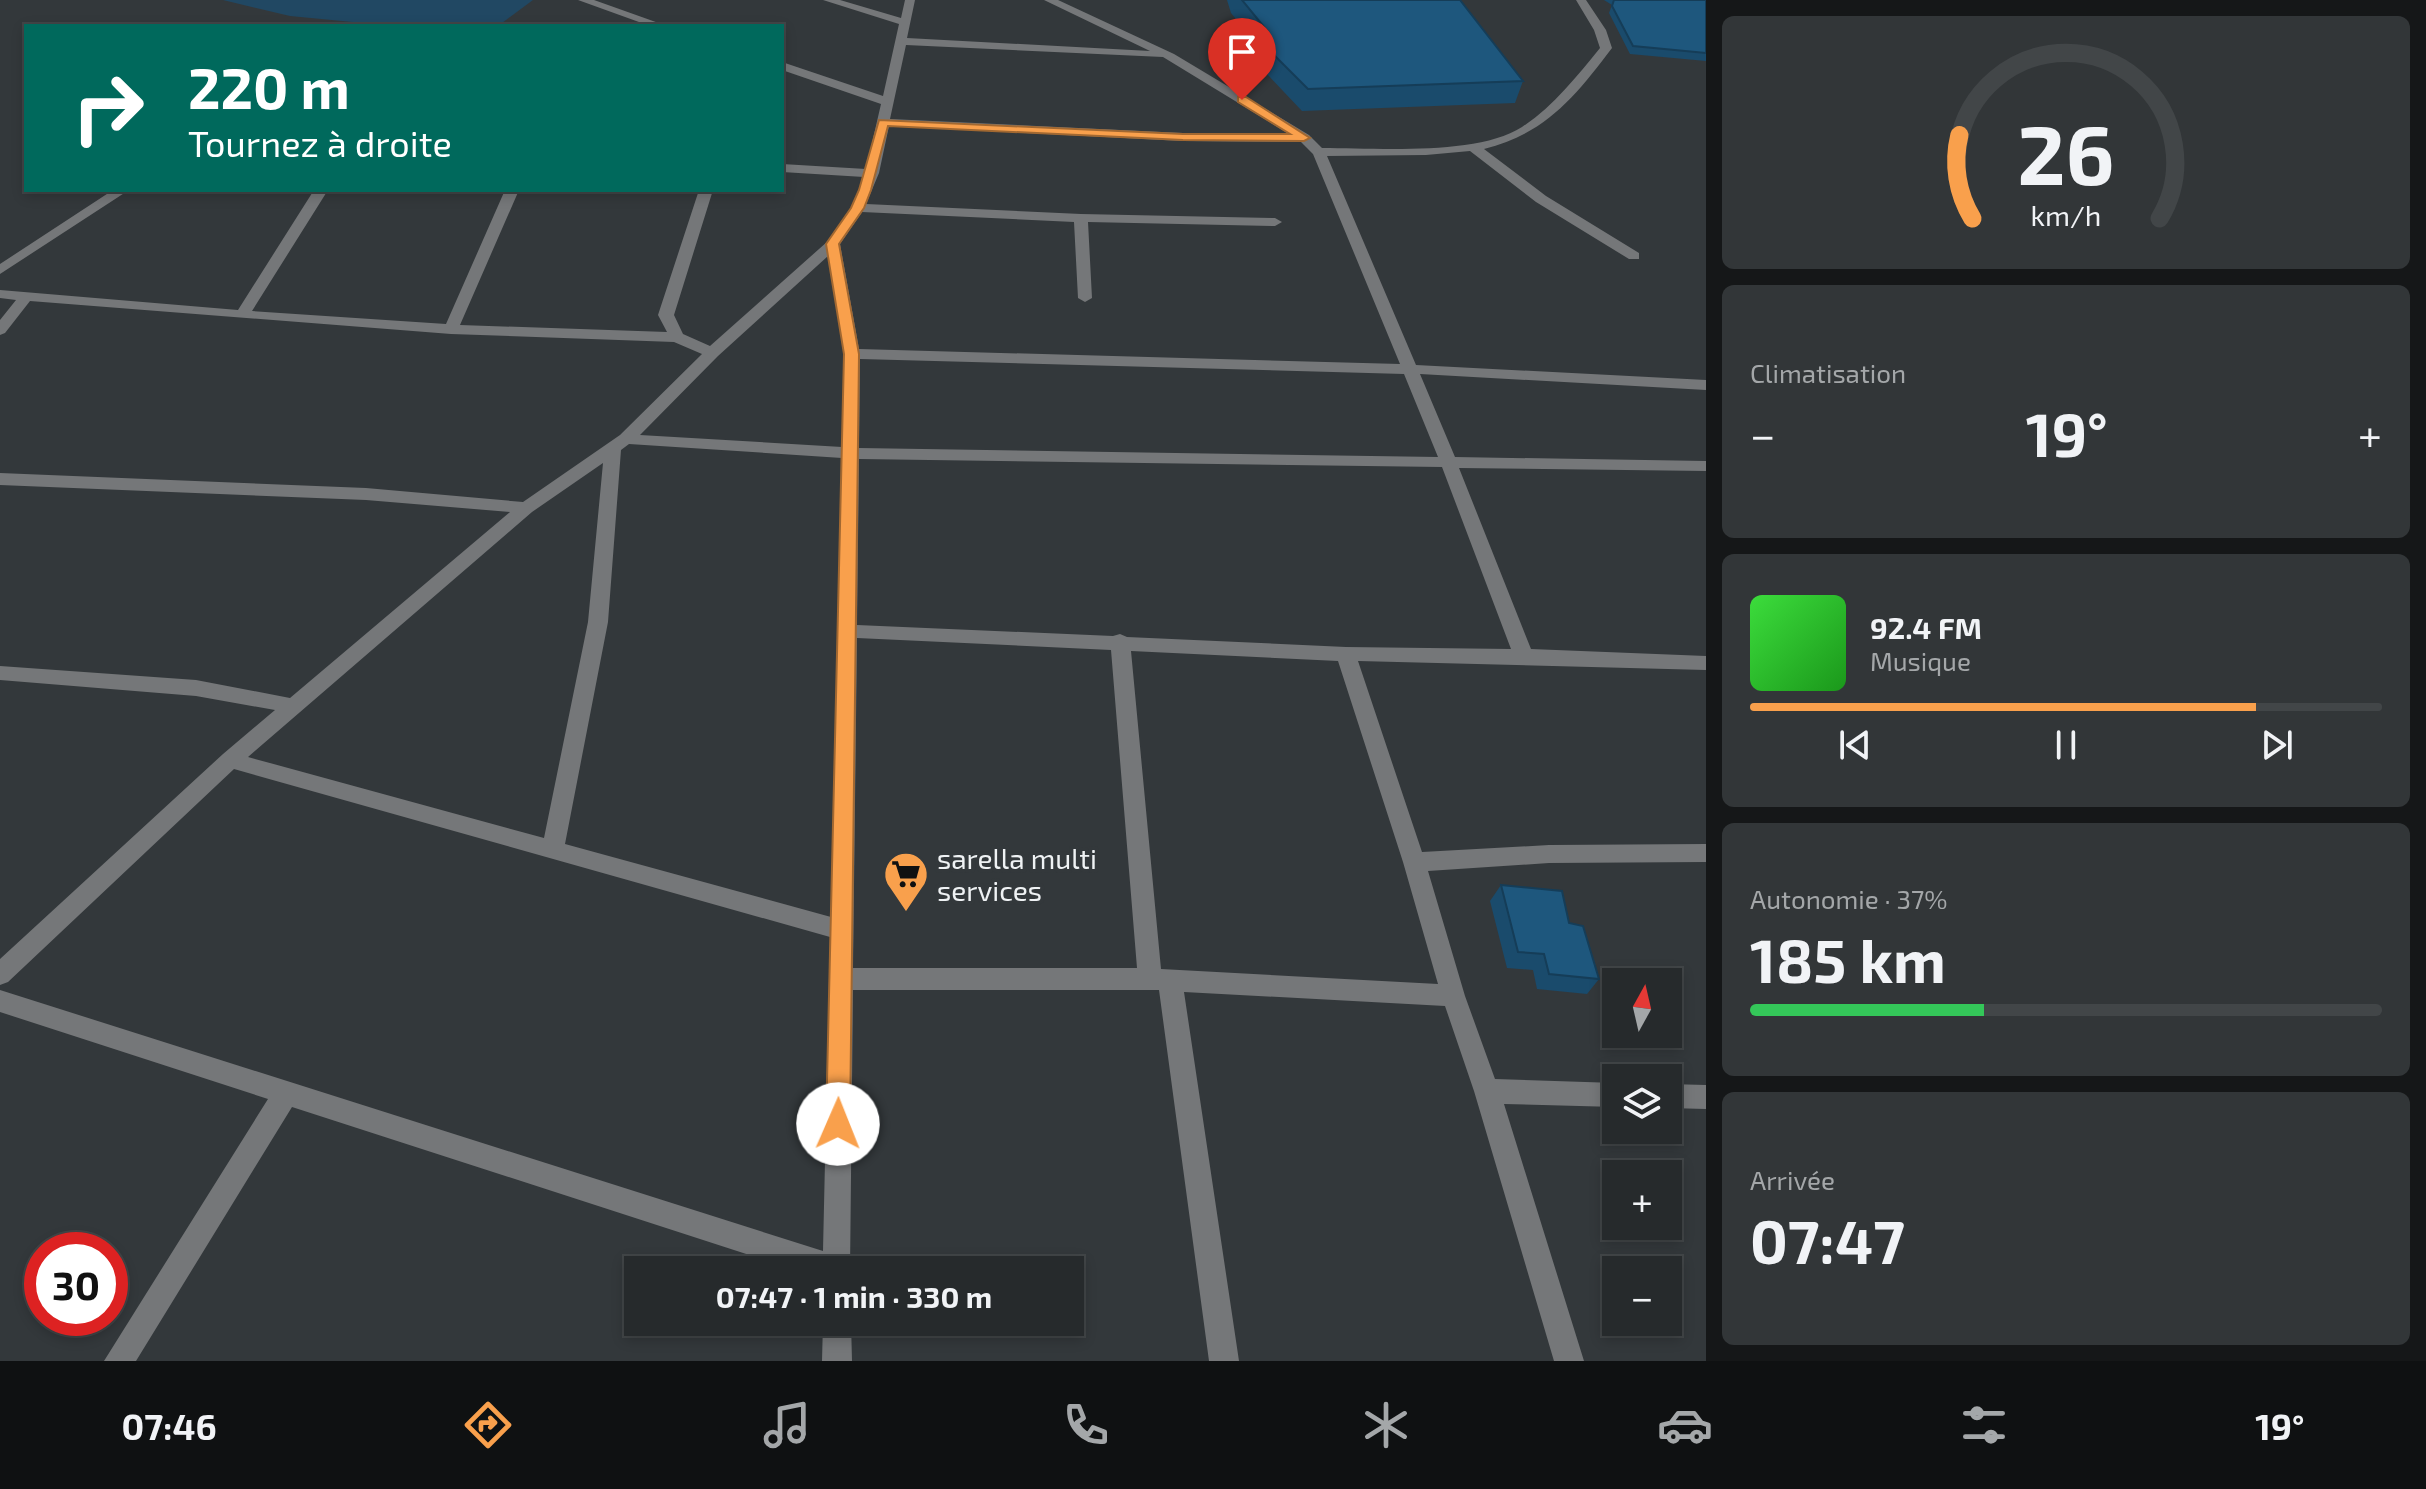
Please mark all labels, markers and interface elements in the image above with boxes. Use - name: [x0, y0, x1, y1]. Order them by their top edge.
- pin: [1208, 18, 1276, 100]
- icon: arrive: [1220, 30, 1264, 74]
- text: 220 m: [188, 53, 350, 120]
- icon: right: [56, 56, 160, 160]
- text: 26: [2017, 101, 2115, 201]
- text: Tournez à droite: [188, 121, 452, 164]
- text: km/h: [2031, 197, 2101, 232]
- text: Climatisation: [1750, 357, 1906, 388]
- text: 19°: [2026, 397, 2108, 469]
- text: −: [1750, 407, 1776, 460]
- text: +: [2358, 407, 2382, 460]
- text: 92.4 FM: [1870, 609, 1982, 645]
- text: Musique: [1870, 645, 1971, 676]
- icon: previous: [1833, 723, 1877, 767]
- icon: pause: [2044, 723, 2088, 767]
- icon: next: [2255, 723, 2299, 767]
- place label: sarella multi services: [937, 841, 1097, 907]
- supermarket icon: sarella multi services: [882, 850, 930, 913]
- text: Autonomie · 37%: [1750, 883, 1947, 914]
- text: 185 km: [1750, 923, 1946, 995]
- north arrow: [1602, 968, 1682, 1048]
- map controls: [1602, 968, 1682, 1336]
- button: layers: [1602, 1064, 1682, 1144]
- position arrow: [796, 1082, 880, 1166]
- button: +: [1602, 1160, 1682, 1240]
- text: Arrivée: [1750, 1164, 1835, 1195]
- text: 07:47: [1750, 1204, 1905, 1276]
- speed limit sign: 30: [24, 1232, 128, 1336]
- button: −: [1602, 1256, 1682, 1336]
- text: 07:47 · 1 min · 330 m: [716, 1278, 992, 1314]
- icon: directions: [460, 1397, 516, 1453]
- icon: music: [759, 1397, 815, 1453]
- icon: phone: [1058, 1397, 1114, 1453]
- icon: climate: [1358, 1397, 1414, 1453]
- icon: car: [1657, 1397, 1713, 1453]
- icon: filters: [1956, 1397, 2012, 1453]
- text: 07:46: [122, 1404, 217, 1447]
- text: 19°: [2255, 1404, 2304, 1447]

